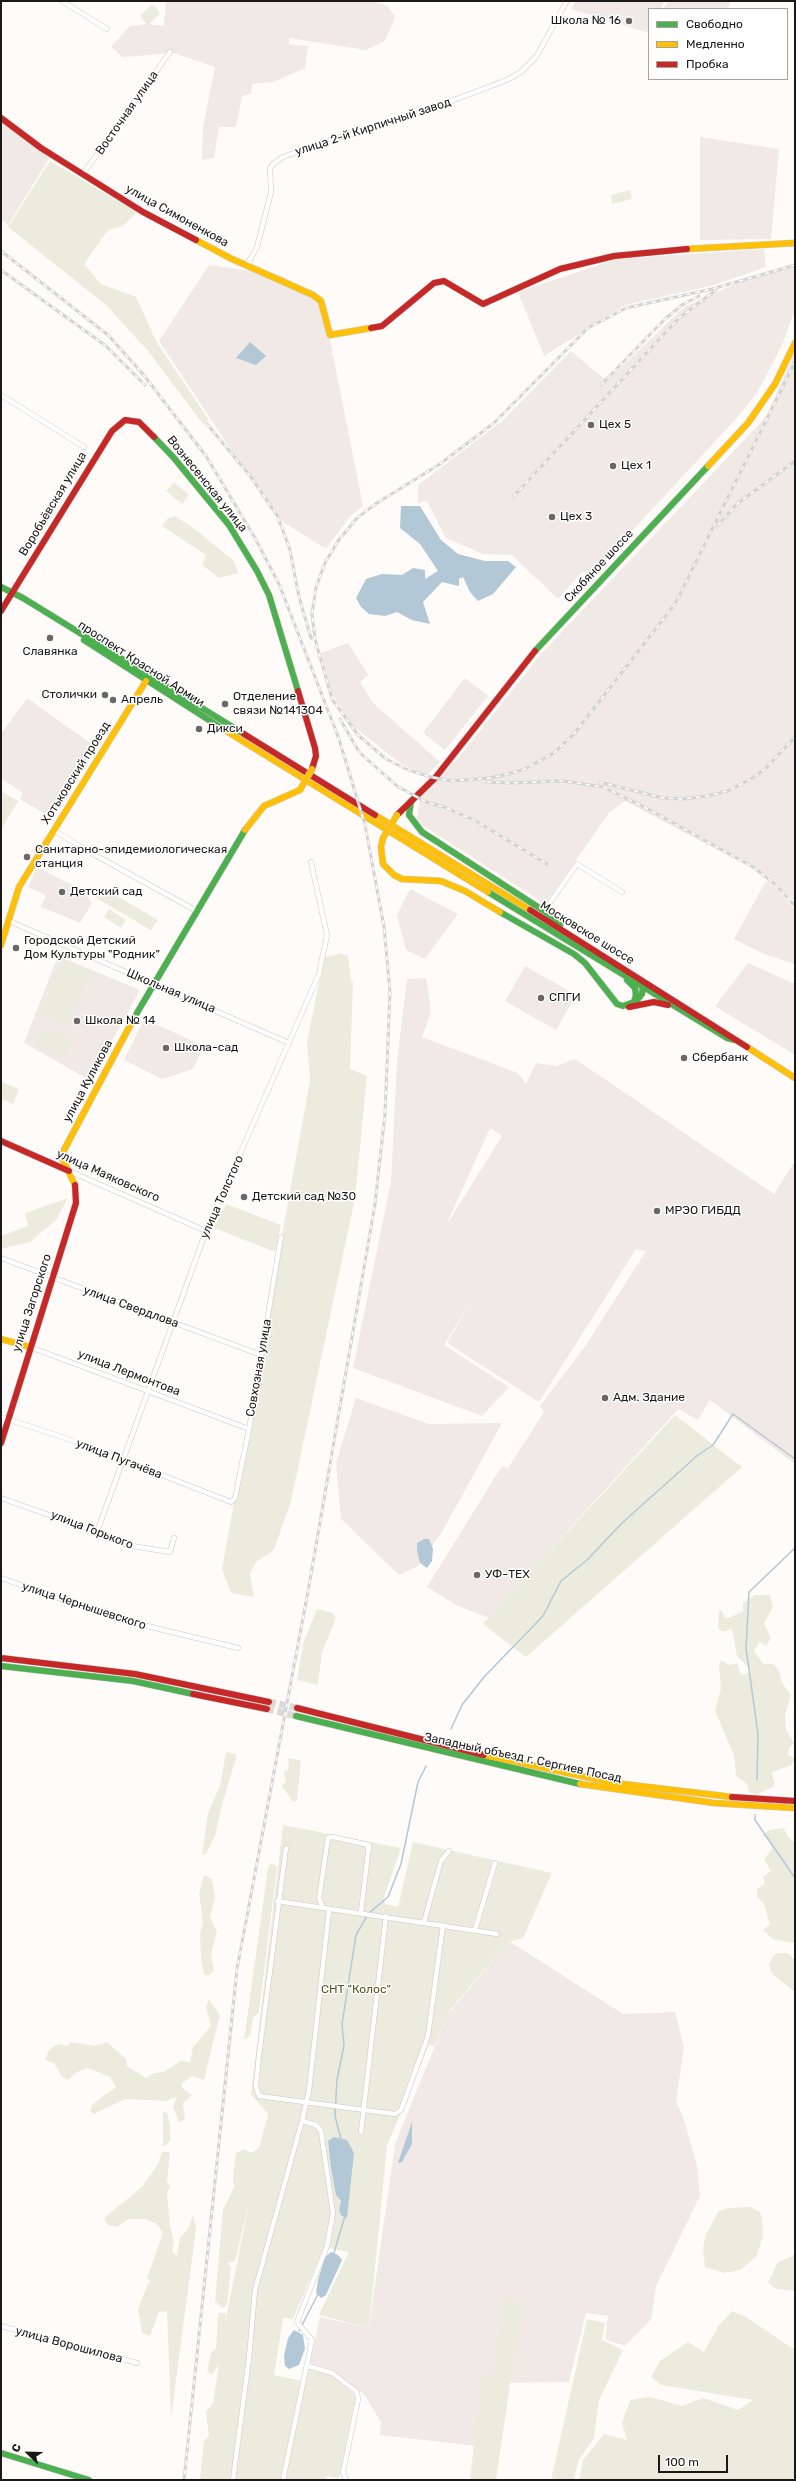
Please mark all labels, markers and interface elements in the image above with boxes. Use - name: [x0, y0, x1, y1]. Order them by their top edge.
- legend: [648, 8, 788, 80]
- place label: Школа № 16: [551, 14, 621, 28]
- marker: Школа № 16: [624, 16, 634, 26]
- text: Свободно: [686, 17, 743, 31]
- text: Медленно: [686, 37, 745, 51]
- text: Пробка: [686, 57, 729, 71]
- street label: Восточная улица: [93, 68, 161, 158]
- street label: улица 2-й Кирпичный завод: [293, 95, 453, 159]
- street label: улица Симоненкова: [123, 182, 231, 250]
- place label: Цех 5: [599, 418, 631, 432]
- marker: Цех 5: [586, 420, 596, 430]
- street label: Вознесенская улица: [164, 433, 250, 535]
- street label: Воробьёвская улица: [16, 449, 90, 559]
- place label: Цех 1: [621, 459, 651, 473]
- marker: Цех 1: [608, 461, 618, 471]
- place label: Цех 3: [560, 510, 592, 524]
- marker: Цех 3: [547, 512, 557, 522]
- street label: Скобяное шоссе: [561, 526, 637, 606]
- street label: проспект Красной Армии: [75, 618, 207, 710]
- marker: Славянка: [45, 633, 55, 643]
- place label: Славянка: [22, 645, 78, 659]
- place label: Столички: [41, 688, 97, 702]
- marker: Столички: [100, 690, 110, 700]
- place label: Отделение связи №141304: [233, 690, 323, 718]
- place label: Апрель: [121, 693, 163, 707]
- marker: Апрель: [108, 695, 118, 705]
- marker: Отделение связи №141304: [220, 699, 230, 709]
- street label: Хотьковский проезд: [39, 719, 113, 827]
- place label: Дикси: [207, 722, 243, 736]
- marker: Дикси: [194, 724, 204, 734]
- place label: Санитарно-эпидемиологическая станция: [35, 843, 227, 871]
- marker: Санитарно-эпидемиологическая станция: [22, 852, 32, 862]
- place label: Детский сад: [70, 885, 142, 899]
- marker: Детский сад: [57, 887, 67, 897]
- street label: Московское шоссе: [537, 898, 637, 968]
- place label: Городской Детский Дом Культуры "Родник": [24, 934, 160, 962]
- marker: Городской Детский Дом Культуры "Родник": [11, 943, 21, 953]
- street label: Школьная улица: [124, 966, 218, 1016]
- place label: СПГИ: [549, 991, 581, 1005]
- marker: СПГИ: [536, 993, 546, 1003]
- place label: Школа № 14: [85, 1014, 155, 1028]
- marker: Школа № 14: [72, 1016, 82, 1026]
- street label: улица Куликова: [60, 1037, 116, 1125]
- place label: Школа-сад: [174, 1041, 238, 1055]
- marker: Школа-сад: [161, 1043, 171, 1053]
- place label: Сбербанк: [692, 1051, 748, 1065]
- marker: Сбербанк: [679, 1053, 689, 1063]
- street label: улица Маяковского: [54, 1147, 162, 1205]
- street label: улица Толстого: [197, 1153, 247, 1241]
- place label: Детский сад №30: [252, 1190, 356, 1204]
- marker: Детский сад №30: [239, 1192, 249, 1202]
- place label: МРЭО ГИБДД: [665, 1204, 741, 1218]
- marker: МРЭО ГИБДД: [652, 1206, 662, 1216]
- street label: улица Загорского: [9, 1252, 55, 1354]
- street label: улица Свердлова: [81, 1283, 181, 1331]
- street label: Совхозная улица: [243, 1318, 275, 1418]
- street label: улица Лермонтова: [76, 1347, 182, 1399]
- place label: Адм. Здание: [613, 1391, 685, 1405]
- marker: Адм. Здание: [600, 1393, 610, 1403]
- street label: улица Пугачёва: [74, 1436, 164, 1482]
- street label: улица Горького: [49, 1508, 135, 1552]
- place label: УФ-ТЕХ: [485, 1568, 530, 1582]
- marker: УФ-ТЕХ: [472, 1570, 482, 1580]
- street label: улица Чернышевского: [20, 1579, 148, 1633]
- street label: Западный объезд г. Сергиев Посад: [423, 1730, 623, 1786]
- park label: СНТ "Колос": [321, 1983, 391, 1997]
- street label: улица Ворошилова: [14, 2324, 124, 2366]
- north arrow: [8, 2433, 48, 2473]
- text: С: [9, 2442, 24, 2454]
- scale bar: [660, 2447, 730, 2473]
- text: 100 m: [665, 2455, 699, 2469]

